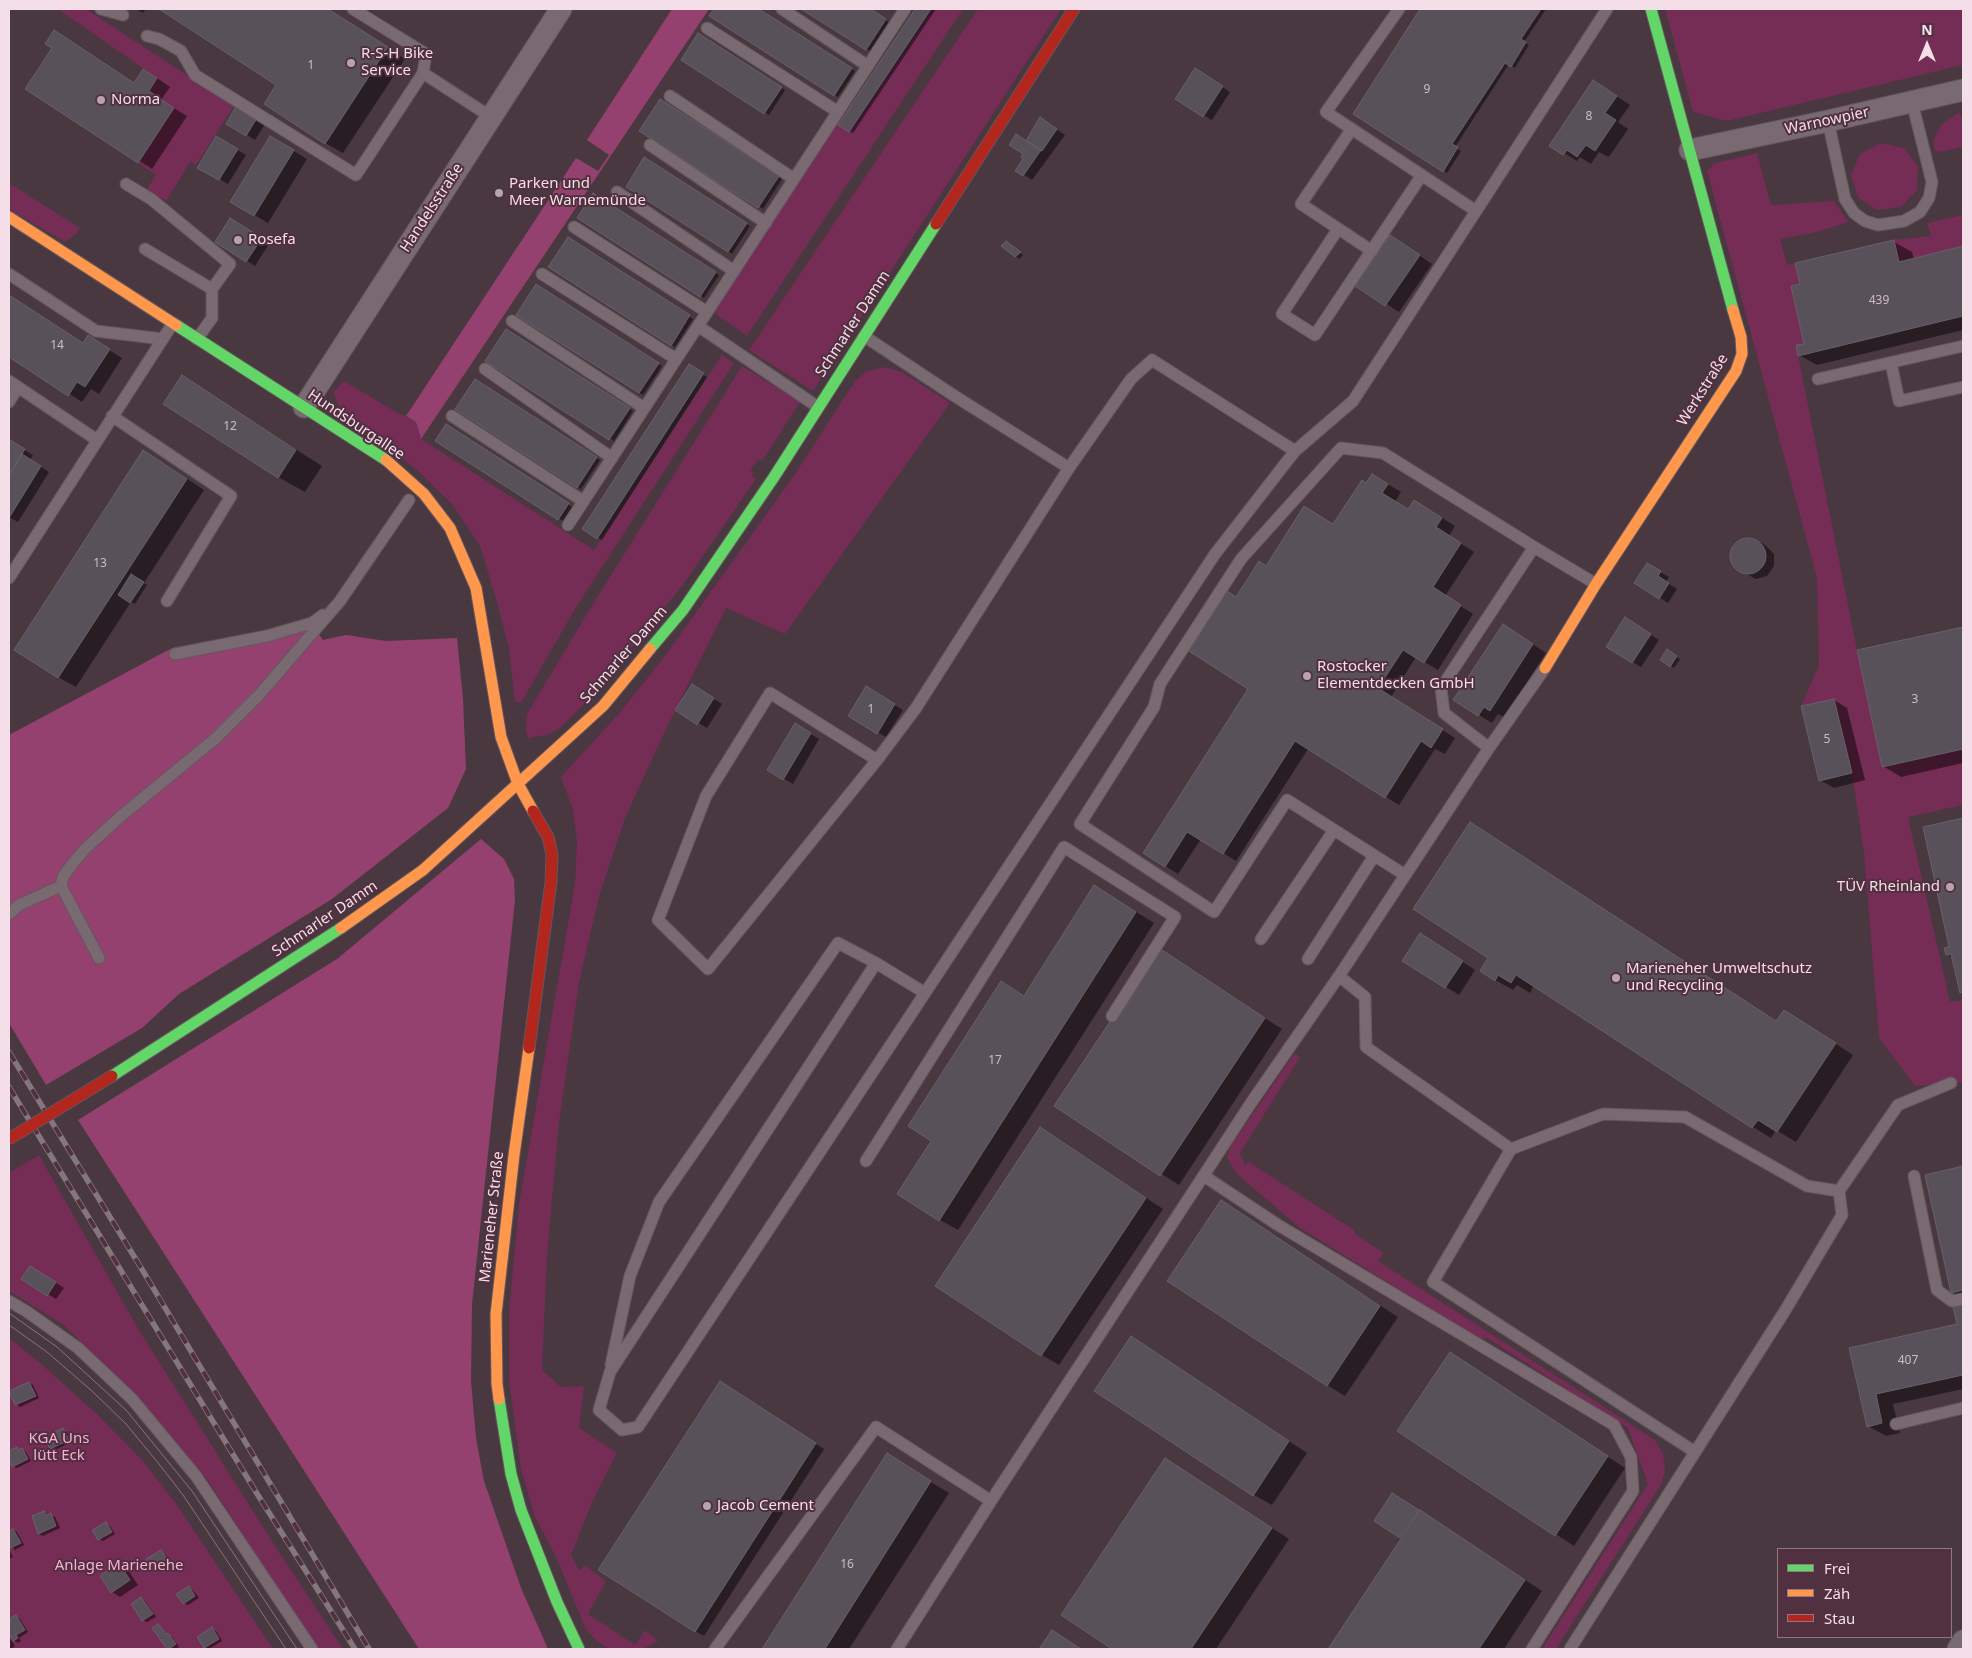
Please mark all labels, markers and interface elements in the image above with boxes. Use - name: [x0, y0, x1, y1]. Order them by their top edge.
- north arrow: [1902, 20, 1952, 70]
- text: N: [1921, 20, 1933, 39]
- place label: R-S-H Bike Service: [361, 45, 433, 80]
- marker: R-S-H Bike Service: [345, 57, 357, 69]
- house number: 1: [308, 59, 314, 73]
- house number: 9: [1424, 83, 1430, 97]
- place label: Norma: [111, 91, 160, 109]
- marker: Norma: [95, 94, 107, 106]
- street label: Warnowpier: [1783, 103, 1871, 139]
- house number: 8: [1586, 110, 1592, 124]
- street label: Handelsstraße: [397, 160, 467, 256]
- place label: Parken und Meer Warnemünde: [509, 175, 646, 210]
- marker: Parken und Meer Warnemünde: [493, 187, 505, 199]
- place label: Rosefa: [248, 231, 296, 249]
- marker: Rosefa: [232, 234, 244, 246]
- street label: Schmarler Damm: [812, 267, 894, 381]
- house number: 439: [1869, 294, 1889, 308]
- house number: 14: [50, 339, 64, 353]
- street label: Werkstraße: [1674, 351, 1732, 429]
- street label: Hundsburgallee: [304, 386, 408, 464]
- house number: 12: [223, 420, 237, 434]
- house number: 13: [93, 557, 107, 571]
- street label: Schmarler Damm: [577, 603, 671, 707]
- place label: Rostocker Elementdecken GmbH: [1317, 658, 1475, 693]
- marker: Rostocker Elementdecken GmbH: [1301, 670, 1313, 682]
- house number: 3: [1912, 693, 1918, 707]
- house number: 1: [868, 703, 874, 717]
- house number: 5: [1824, 733, 1830, 747]
- street label: Schmarler Damm: [269, 877, 381, 961]
- place label: TÜV Rheinland: [1837, 878, 1940, 896]
- marker: TÜV Rheinland: [1944, 881, 1956, 893]
- place label: Marieneher Umweltschutz und Recycling: [1626, 960, 1812, 995]
- marker: Marieneher Umweltschutz und Recycling: [1610, 972, 1622, 984]
- house number: 17: [988, 1054, 1002, 1068]
- street label: Marieneher Straße: [476, 1150, 508, 1284]
- house number: 407: [1898, 1354, 1918, 1368]
- park label: KGA Uns lütt Eck: [29, 1430, 89, 1465]
- place label: Jacob Cement: [717, 1497, 814, 1515]
- marker: Jacob Cement: [701, 1500, 713, 1512]
- legend: [1777, 1548, 1952, 1638]
- park label: Anlage Marienehe: [55, 1557, 183, 1575]
- house number: 16: [840, 1558, 854, 1572]
- text: Frei: [1824, 1558, 1850, 1578]
- text: Zäh: [1824, 1583, 1850, 1603]
- text: Stau: [1824, 1608, 1855, 1628]

